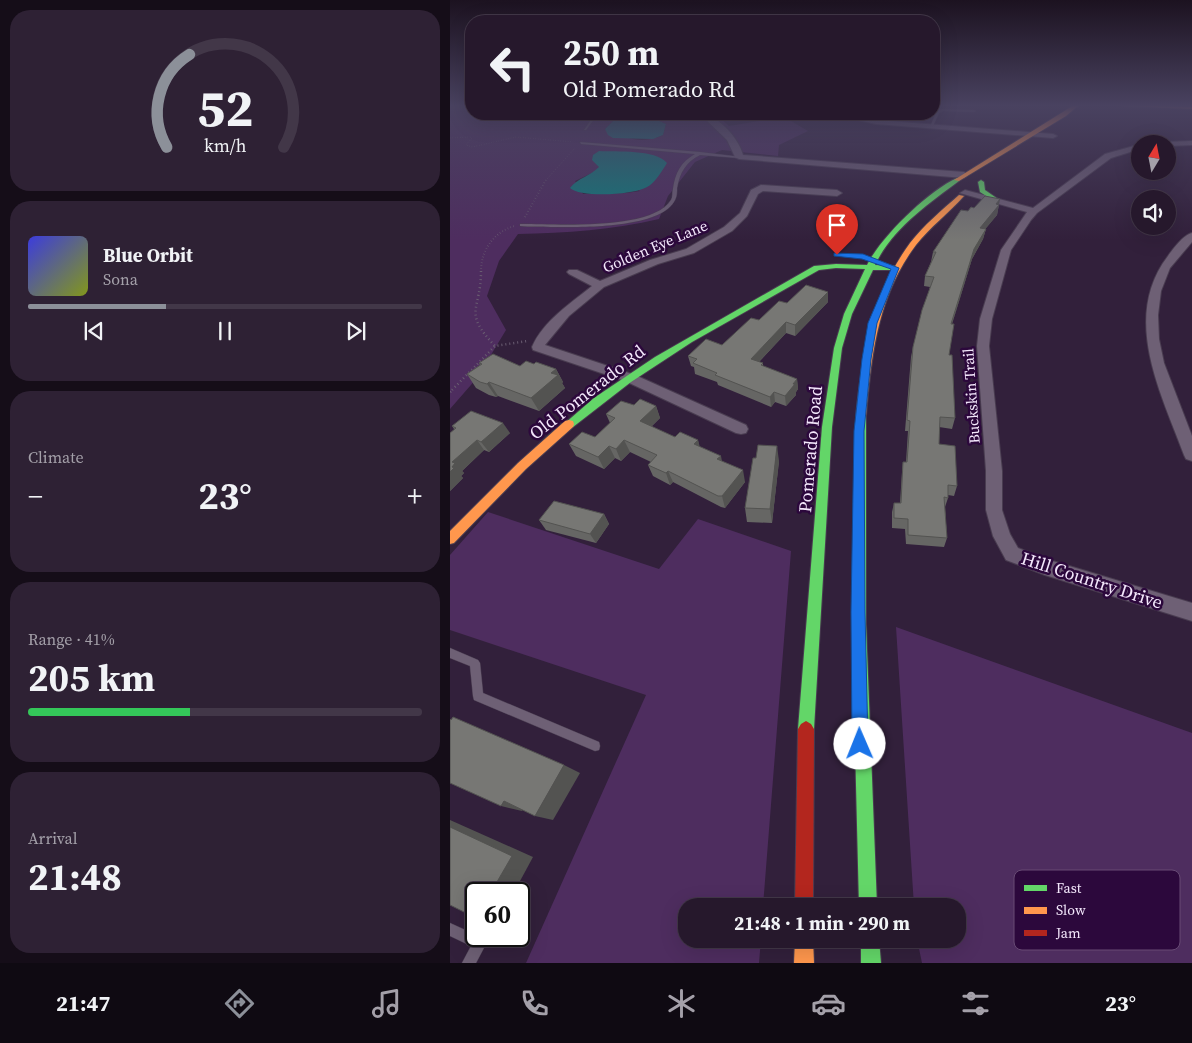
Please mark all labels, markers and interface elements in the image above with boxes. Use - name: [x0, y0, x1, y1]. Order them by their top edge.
- text: 250 m: [563, 29, 659, 77]
- icon: left: [480, 35, 545, 100]
- text: 52: [197, 72, 253, 143]
- text: Old Pomerado Rd: [563, 74, 735, 104]
- text: km/h: [204, 133, 247, 158]
- north arrow: [1131, 135, 1176, 180]
- map controls: [1131, 135, 1176, 235]
- button: sound: [1131, 190, 1176, 235]
- pin: [816, 204, 858, 255]
- icon: arrive: [823, 211, 851, 239]
- street label: Golden Eye Lane: [599, 214, 711, 278]
- text: Blue Orbit: [103, 242, 193, 268]
- text: Sona: [103, 268, 138, 290]
- icon: previous: [80, 317, 108, 345]
- icon: pause: [211, 317, 239, 345]
- icon: next: [342, 317, 370, 345]
- street label: Old Pomerado Rd: [524, 339, 650, 445]
- street label: Buckskin Trail: [957, 347, 985, 444]
- street label: Pomerado Road: [792, 385, 828, 513]
- text: Climate: [28, 446, 84, 468]
- text: 23°: [198, 470, 252, 522]
- text: −: [28, 477, 43, 515]
- text: +: [407, 477, 422, 515]
- street label: Hill Country Drive: [1018, 545, 1166, 615]
- text: Range · 41%: [28, 628, 115, 650]
- text: 205 km: [28, 652, 155, 704]
- position arrow: [833, 717, 885, 769]
- text: Arrival: [28, 827, 77, 849]
- text: 21:48: [28, 851, 122, 903]
- legend: [1014, 870, 1180, 950]
- text: Fast: [1056, 878, 1082, 898]
- speed limit sign: 60: [465, 882, 530, 947]
- text: Slow: [1056, 900, 1086, 920]
- text: 21:48 · 1 min · 290 m: [734, 910, 910, 936]
- text: Jam: [1055, 923, 1081, 943]
- icon: directions: [222, 986, 257, 1021]
- icon: music: [369, 986, 404, 1021]
- icon: phone: [517, 986, 552, 1021]
- icon: climate: [664, 986, 699, 1021]
- icon: car: [811, 986, 846, 1021]
- icon: filters: [958, 986, 993, 1021]
- text: 21:47: [56, 988, 110, 1018]
- text: 23°: [1105, 988, 1136, 1018]

